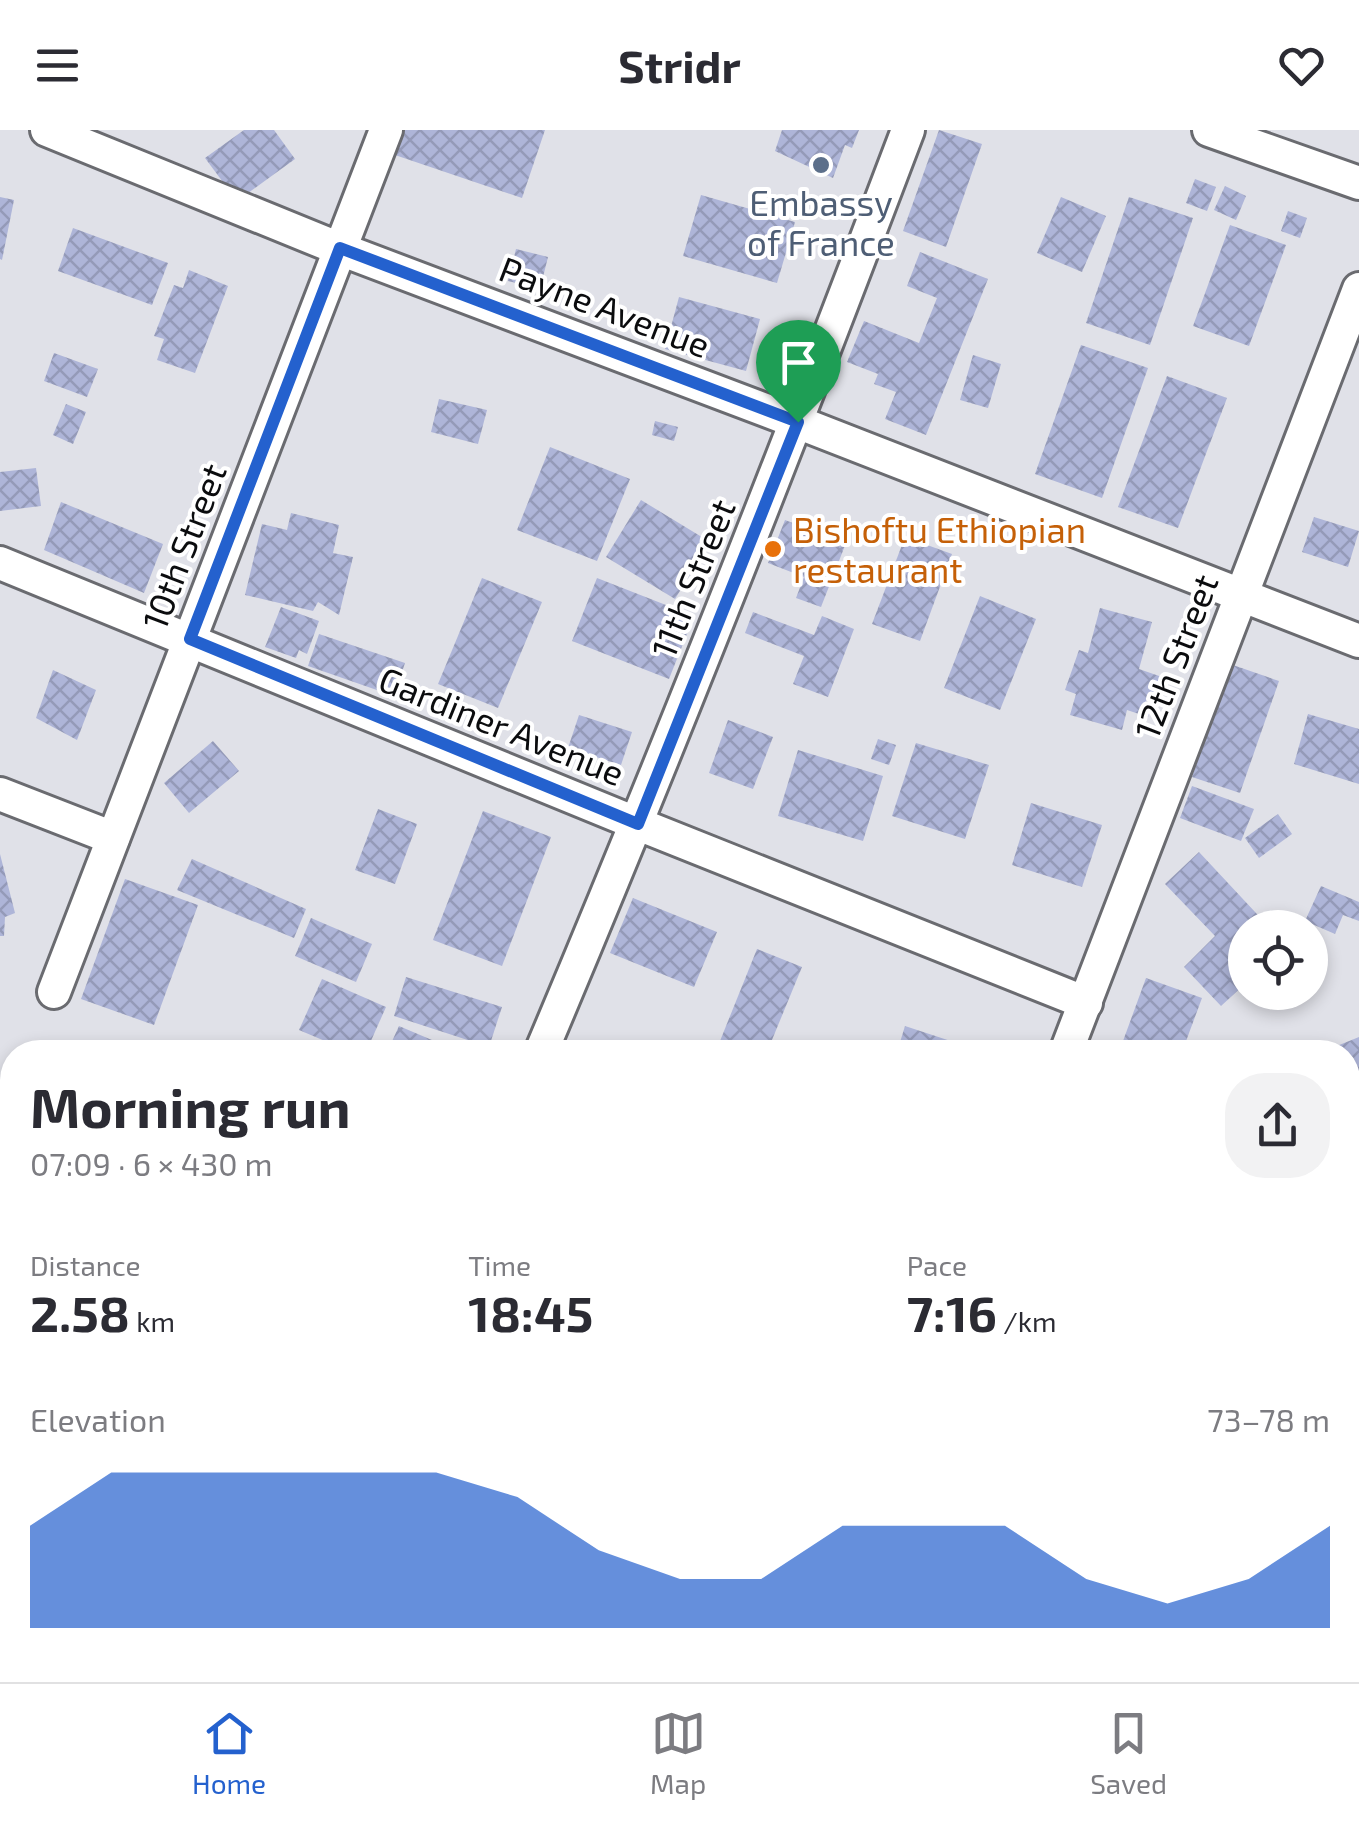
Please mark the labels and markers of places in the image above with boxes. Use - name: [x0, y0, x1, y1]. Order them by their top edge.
- marker: Embassy of France: [810, 154, 832, 176]
- place label: Embassy of France: [747, 181, 895, 263]
- pin: [756, 320, 841, 423]
- place label: Bishoftu Ethiopian restaurant: [793, 508, 1086, 590]
- marker: Bishoftu Ethiopian restaurant: [762, 538, 784, 560]

